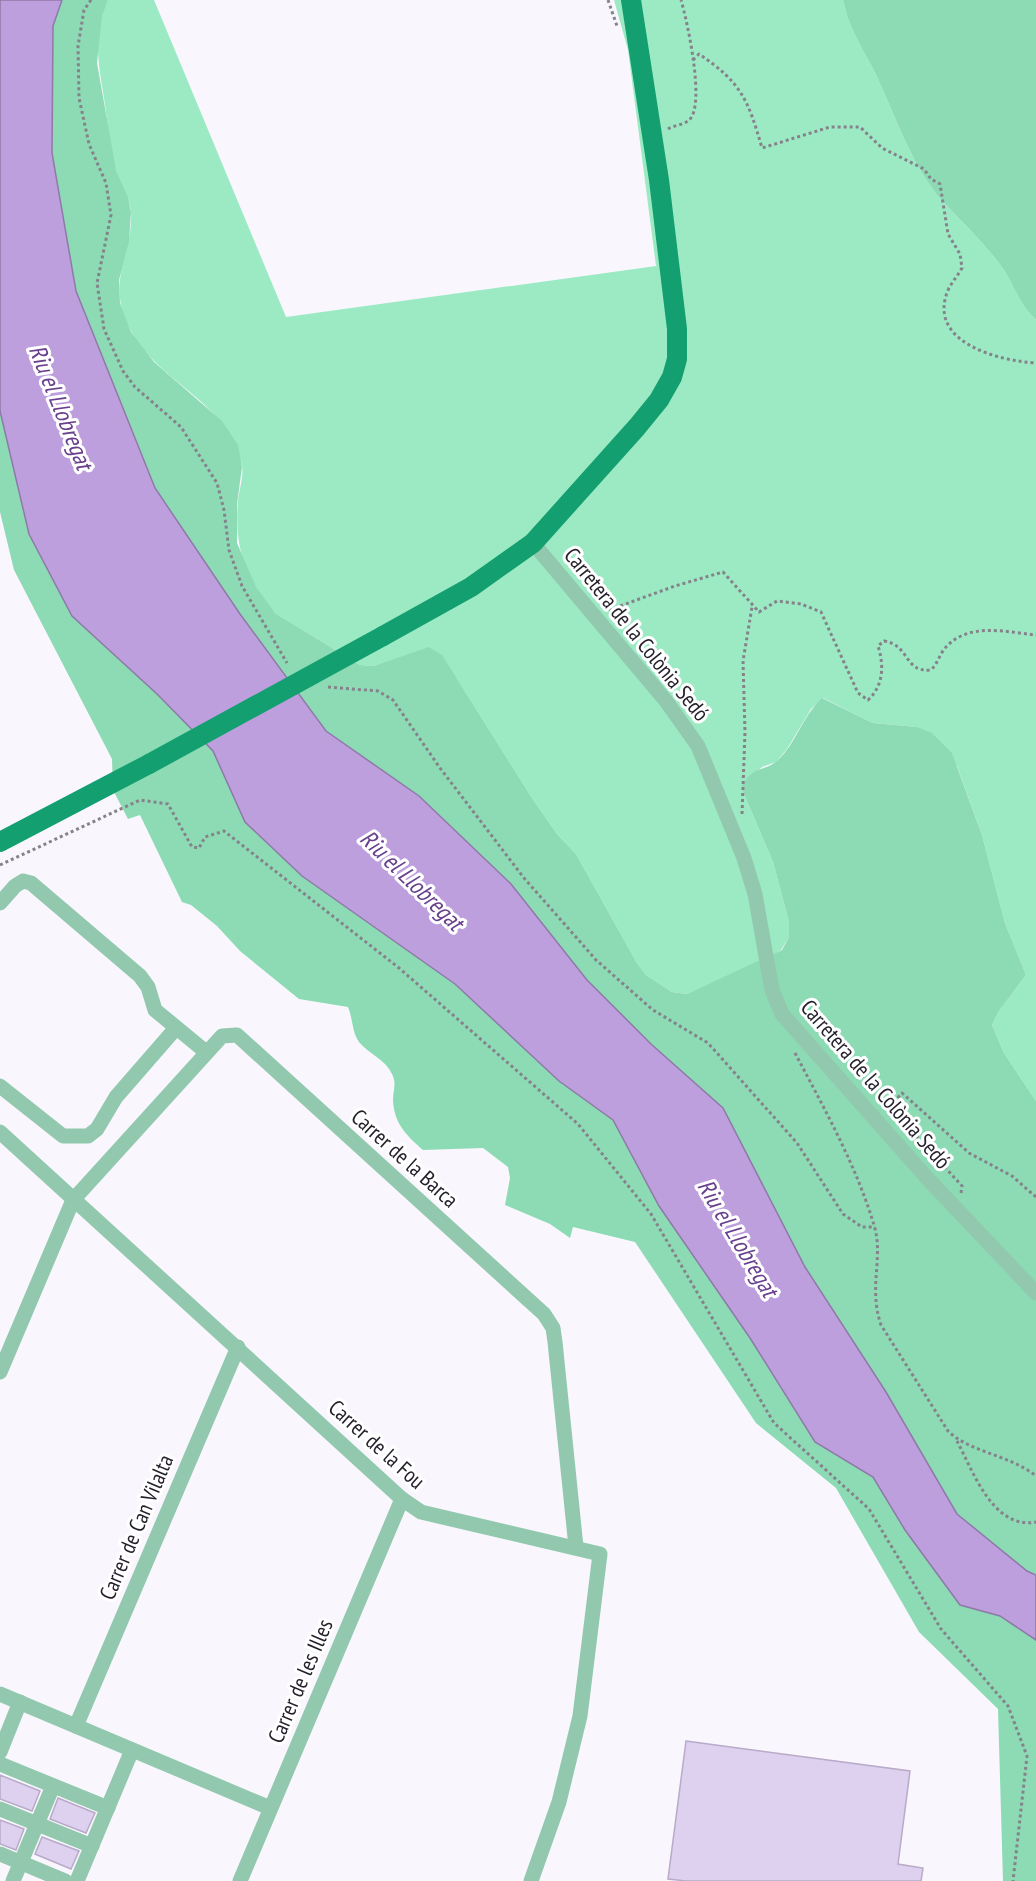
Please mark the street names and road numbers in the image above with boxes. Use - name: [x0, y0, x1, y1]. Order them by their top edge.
- street label: Carretera de la Colònia Sedó: [558, 542, 716, 726]
- street label: Carretera de la Colònia Sedó: [795, 994, 957, 1174]
- street label: Carrer de la Barca: [346, 1103, 464, 1213]
- street label: Carrer de la Fou: [323, 1393, 431, 1495]
- street label: Carrer de Can Vilalta: [93, 1450, 179, 1604]
- street label: Carrer de les Illes: [261, 1615, 339, 1747]

